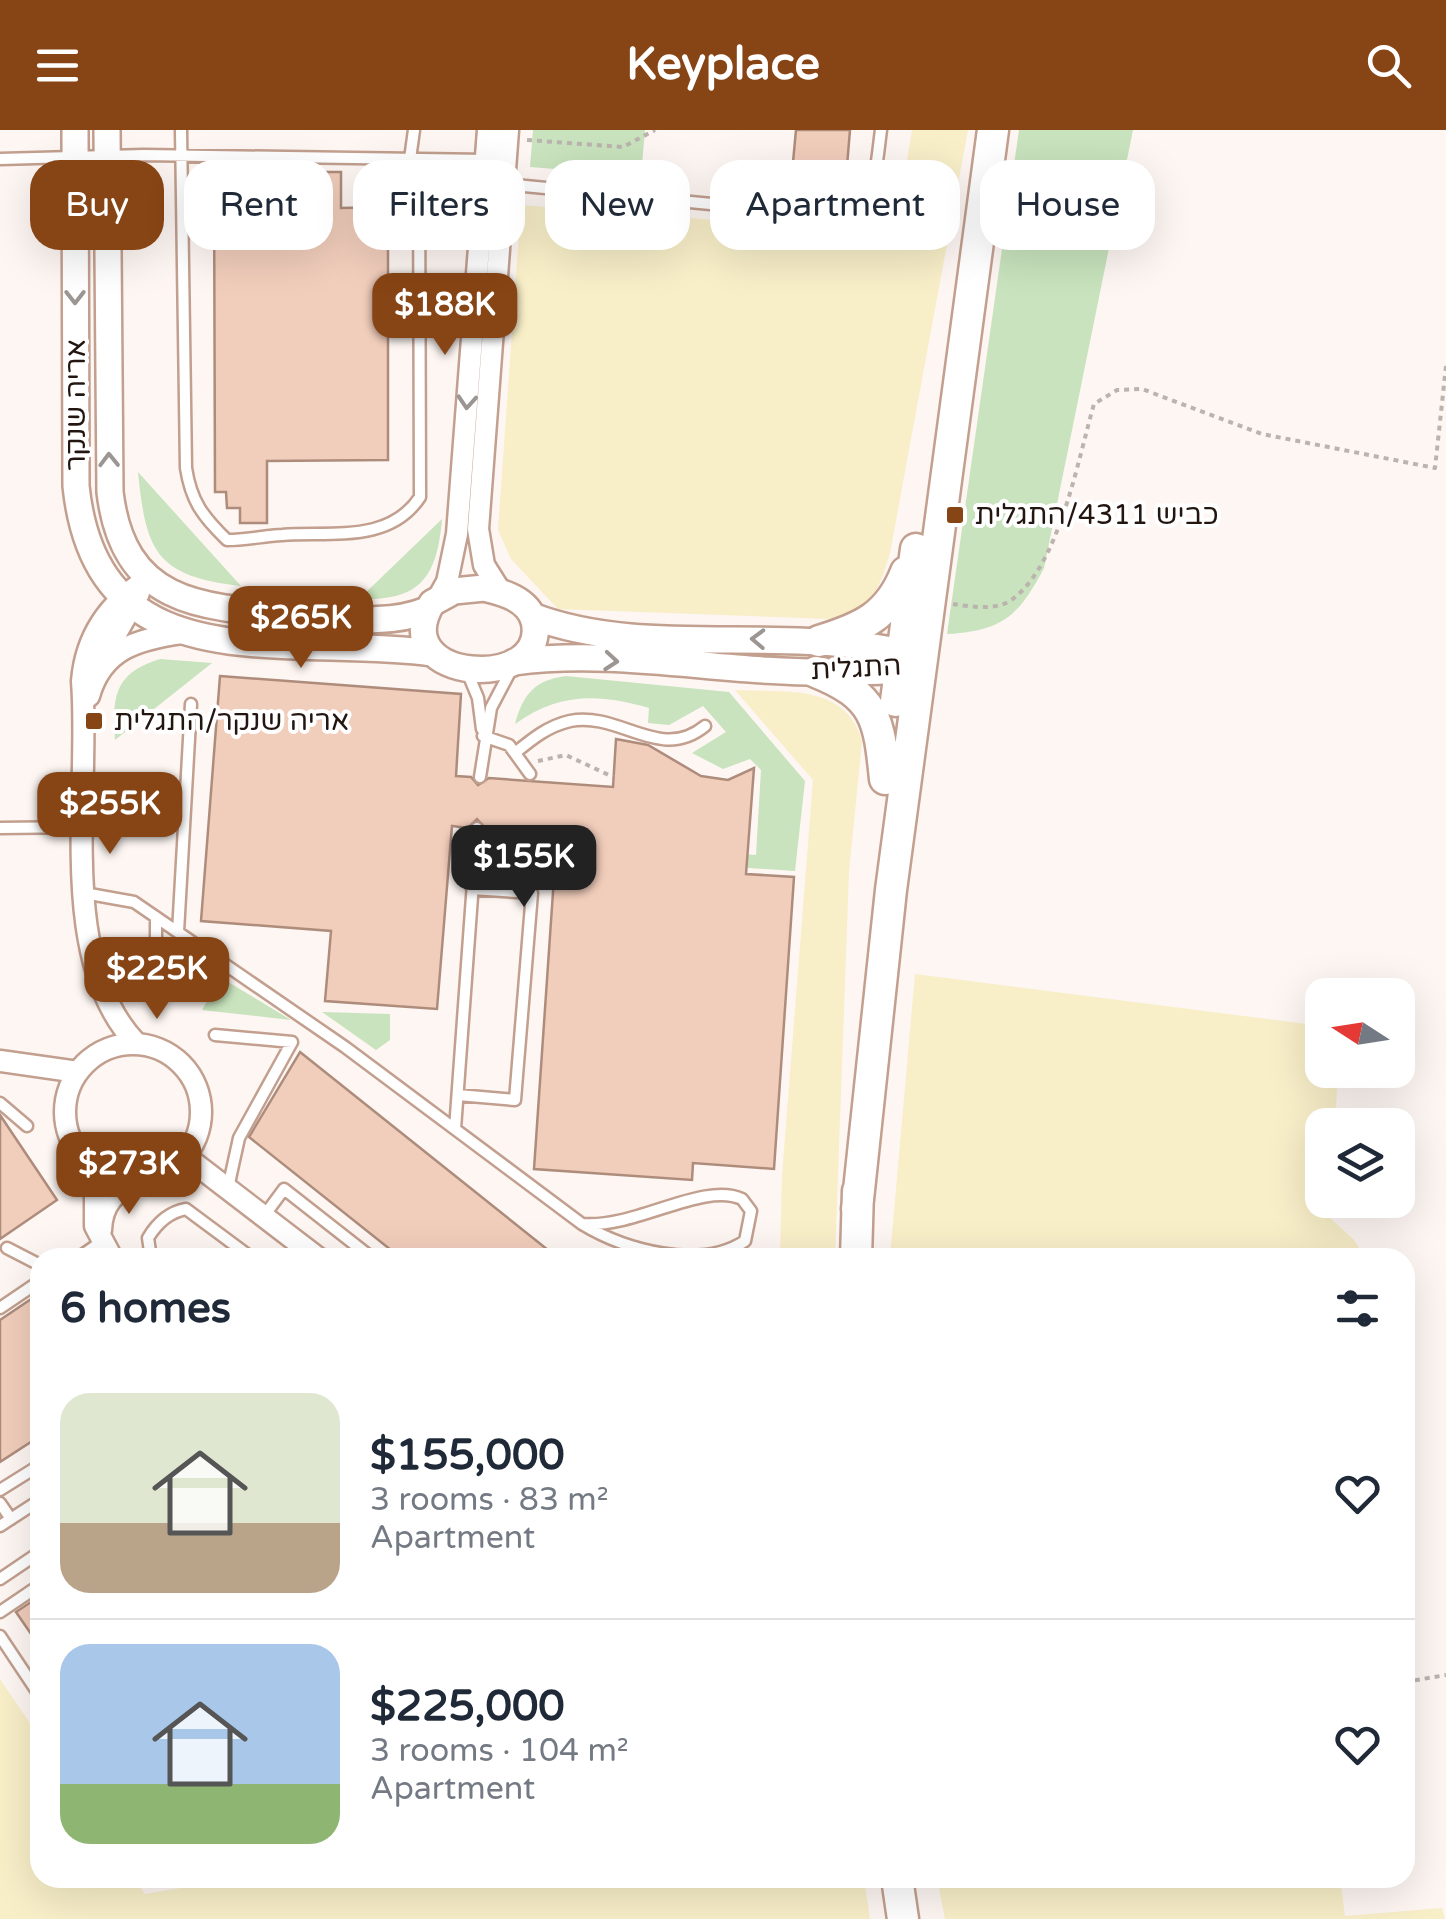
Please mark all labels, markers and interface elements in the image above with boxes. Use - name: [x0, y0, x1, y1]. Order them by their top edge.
- icon: menu: [30, 38, 85, 93]
- text: Keyplace: [626, 38, 820, 92]
- icon: search: [1361, 38, 1416, 93]
- chip: Buy: [30, 160, 164, 250]
- chip: Rent: [184, 160, 333, 250]
- chip: Filters: [353, 160, 525, 250]
- chip: New: [545, 160, 690, 250]
- chip: Apartment: [710, 160, 960, 250]
- chip: House: [980, 160, 1155, 250]
- pin: $188K: [375, 273, 515, 358]
- text: $188K: [394, 286, 496, 324]
- one-way arrow: [64, 290, 86, 306]
- street label: אריה שנקר: [59, 339, 93, 471]
- one-way arrow: [457, 394, 478, 410]
- one-way arrow: [98, 452, 120, 468]
- place label: כביש 4311/התגלית: [975, 498, 1219, 532]
- marker: כביש 4311/התגלית: [944, 504, 966, 526]
- pin: $265K: [231, 586, 371, 671]
- text: $265K: [250, 599, 352, 637]
- one-way arrow: [750, 629, 766, 650]
- one-way arrow: [604, 649, 620, 671]
- street label: התגלית: [810, 649, 902, 687]
- place label: אריה שנקר/התגלית: [114, 704, 349, 738]
- marker: אריה שנקר/התגלית: [83, 710, 105, 732]
- pin: $255K: [40, 772, 180, 857]
- text: $255K: [59, 785, 161, 823]
- pin: $155K: [454, 825, 594, 910]
- text: $155K: [473, 838, 575, 876]
- pin: $225K: [87, 937, 227, 1022]
- text: $225K: [106, 950, 208, 988]
- north arrow: [1305, 978, 1415, 1088]
- map controls: [1305, 978, 1415, 1218]
- button: layers: [1305, 1108, 1415, 1218]
- pin: $273K: [59, 1132, 199, 1217]
- text: $273K: [78, 1145, 180, 1183]
- icon: filters: [1330, 1281, 1385, 1336]
- text: 6 homes: [60, 1283, 231, 1334]
- text: $155,000: [370, 1430, 565, 1481]
- icon: home: [140, 1433, 260, 1553]
- icon: heart: [1330, 1466, 1385, 1521]
- text: 3 rooms · 83 m²: [370, 1481, 609, 1519]
- text: Apartment: [370, 1519, 535, 1557]
- text: $225,000: [370, 1681, 565, 1732]
- icon: home: [140, 1684, 260, 1804]
- icon: heart: [1330, 1717, 1385, 1772]
- text: 3 rooms · 104 m²: [370, 1732, 629, 1770]
- text: Apartment: [370, 1770, 535, 1808]

